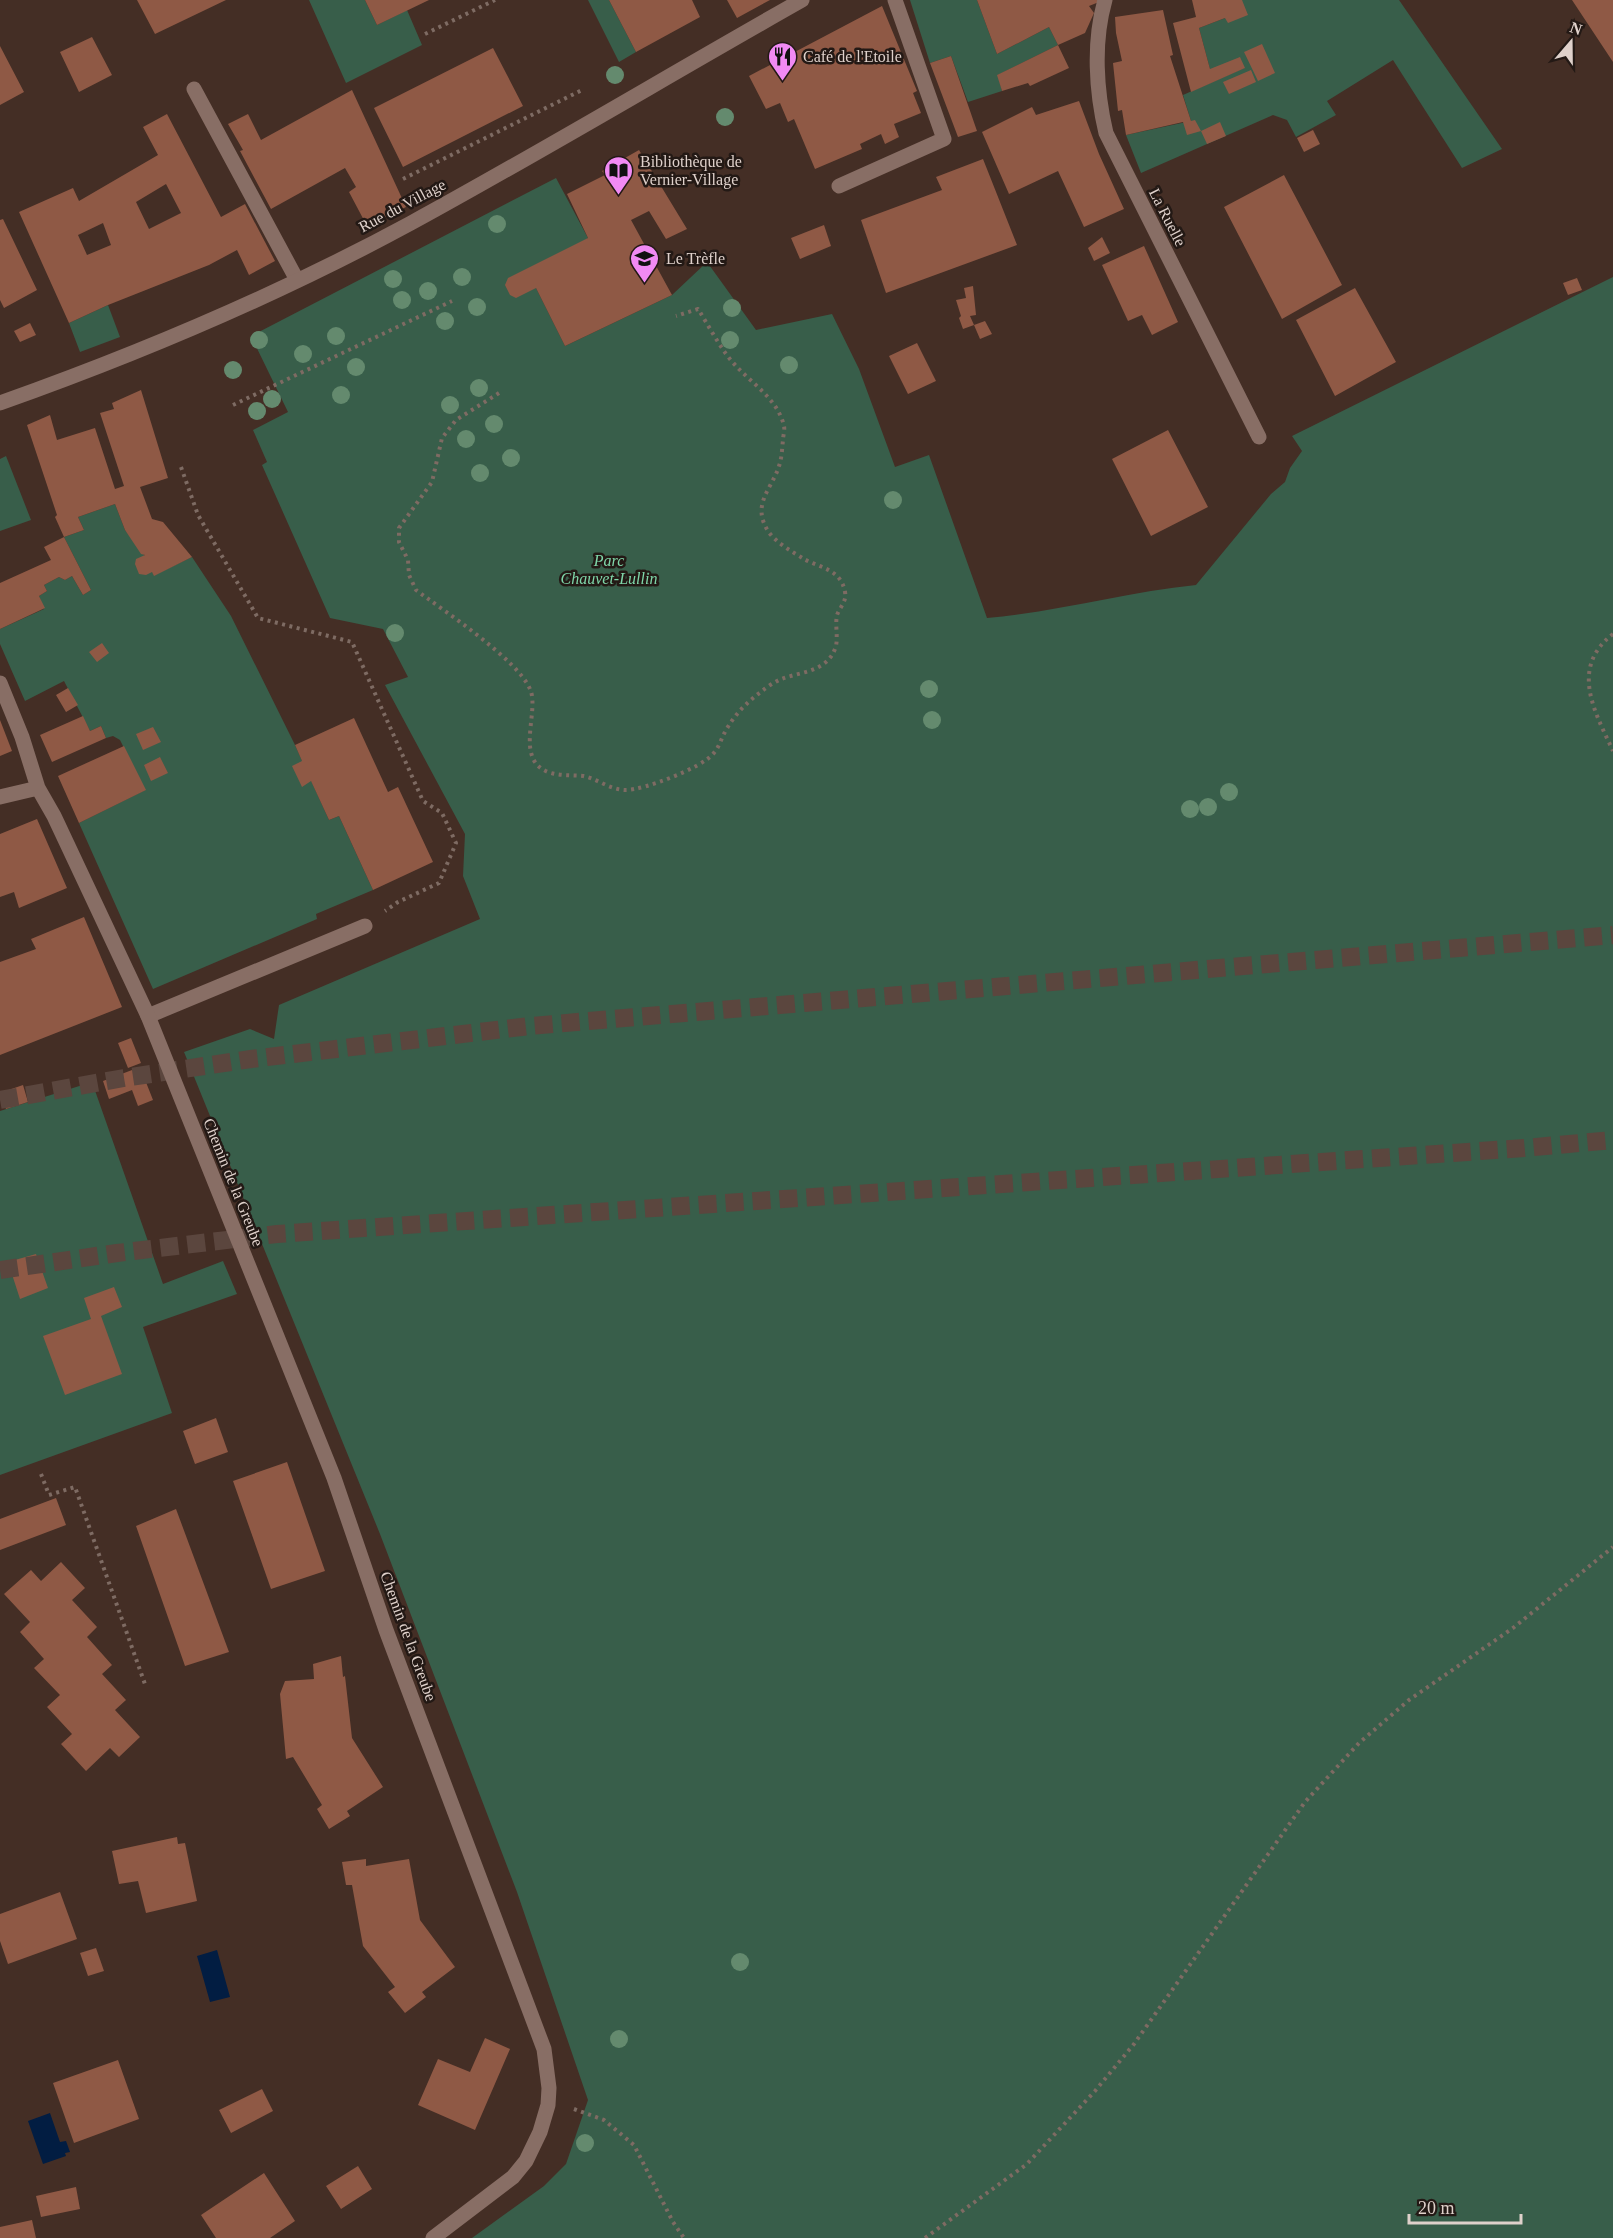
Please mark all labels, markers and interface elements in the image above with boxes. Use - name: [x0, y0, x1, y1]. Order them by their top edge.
- north arrow: [1541, 12, 1601, 72]
- text: N: [1568, 18, 1585, 38]
- restaurant icon: Café de l'Etoile: [766, 40, 798, 82]
- place label: Café de l'Etoile: [803, 48, 902, 65]
- place label: Bibliothèque de Vernier-Village: [640, 153, 742, 189]
- library icon: Bibliothèque de Vernier-Village: [603, 154, 635, 196]
- street label: Rue du Village: [356, 175, 449, 236]
- street label: La Ruelle: [1146, 185, 1189, 249]
- school or university icon: Le Trèfle: [629, 242, 661, 284]
- place label: Le Trèfle: [666, 250, 725, 267]
- park label: Parc Chauvet-Lullin: [561, 552, 657, 587]
- street label: Chemin de la Greube: [200, 1116, 267, 1249]
- street label: Chemin de la Greube: [377, 1569, 440, 1703]
- scale bar: [1409, 2187, 1522, 2225]
- text: 20 m: [1418, 2198, 1455, 2218]

